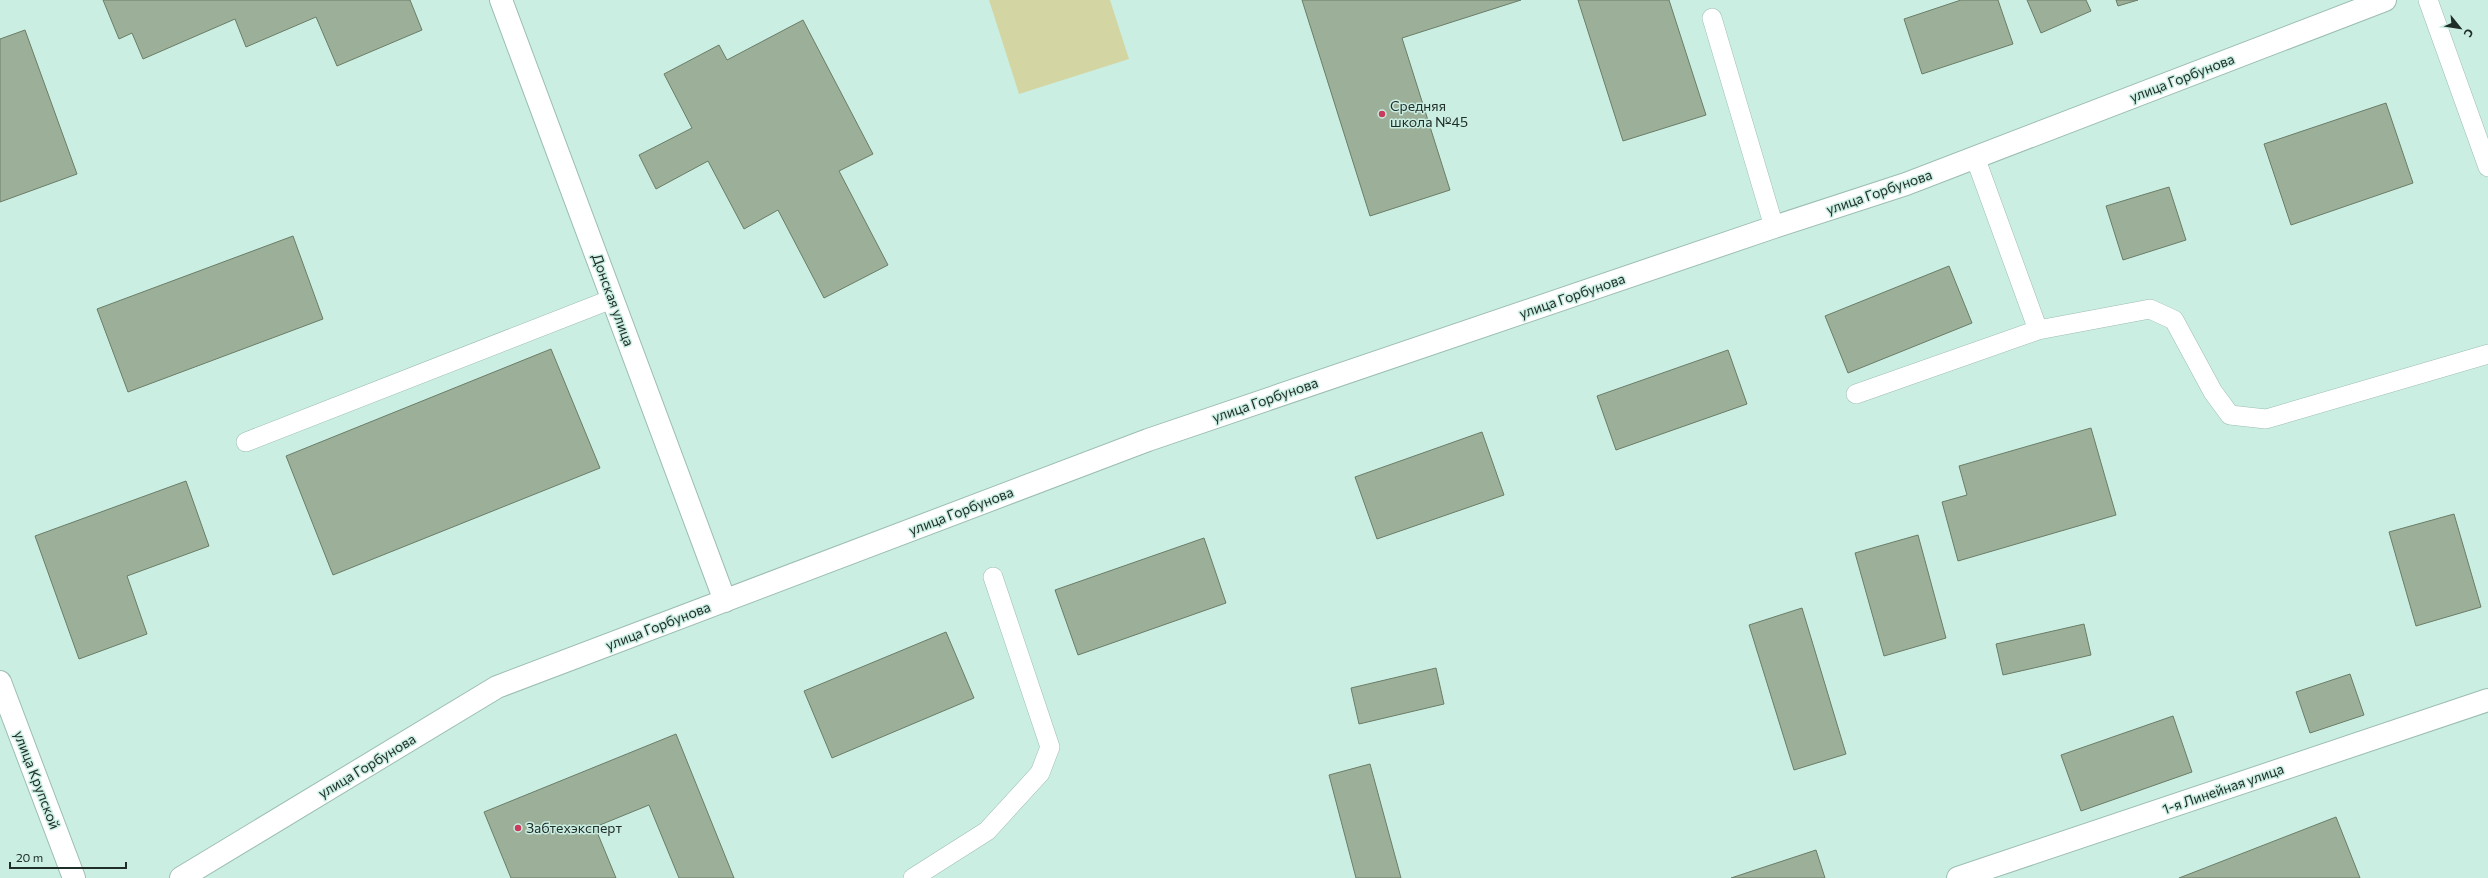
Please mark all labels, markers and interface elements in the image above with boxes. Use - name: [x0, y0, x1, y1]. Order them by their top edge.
- north arrow: [2440, 8, 2480, 48]
- text: С: [2461, 27, 2477, 40]
- street label: улица Горбунова: [2127, 50, 2237, 105]
- place label: Средняя школа №45: [1390, 97, 1468, 130]
- marker: Средняя школа №45: [1377, 109, 1387, 119]
- street label: улица Горбунова: [1824, 165, 1934, 218]
- street label: Донская улица: [589, 251, 638, 348]
- street label: улица Горбунова: [1517, 269, 1627, 322]
- street label: улица Горбунова: [1210, 373, 1320, 426]
- street label: улица Горбунова: [906, 483, 1016, 538]
- street label: улица Горбунова: [603, 598, 713, 653]
- street label: улица Крупской: [11, 728, 64, 831]
- street label: улица Горбунова: [315, 730, 419, 801]
- street label: 1-я Линейная улица: [2160, 760, 2286, 817]
- place label: Забтехэксперт: [526, 819, 622, 836]
- marker: Забтехэксперт: [513, 823, 523, 833]
- scale bar: [10, 844, 126, 870]
- text: 20 m: [16, 850, 43, 864]

